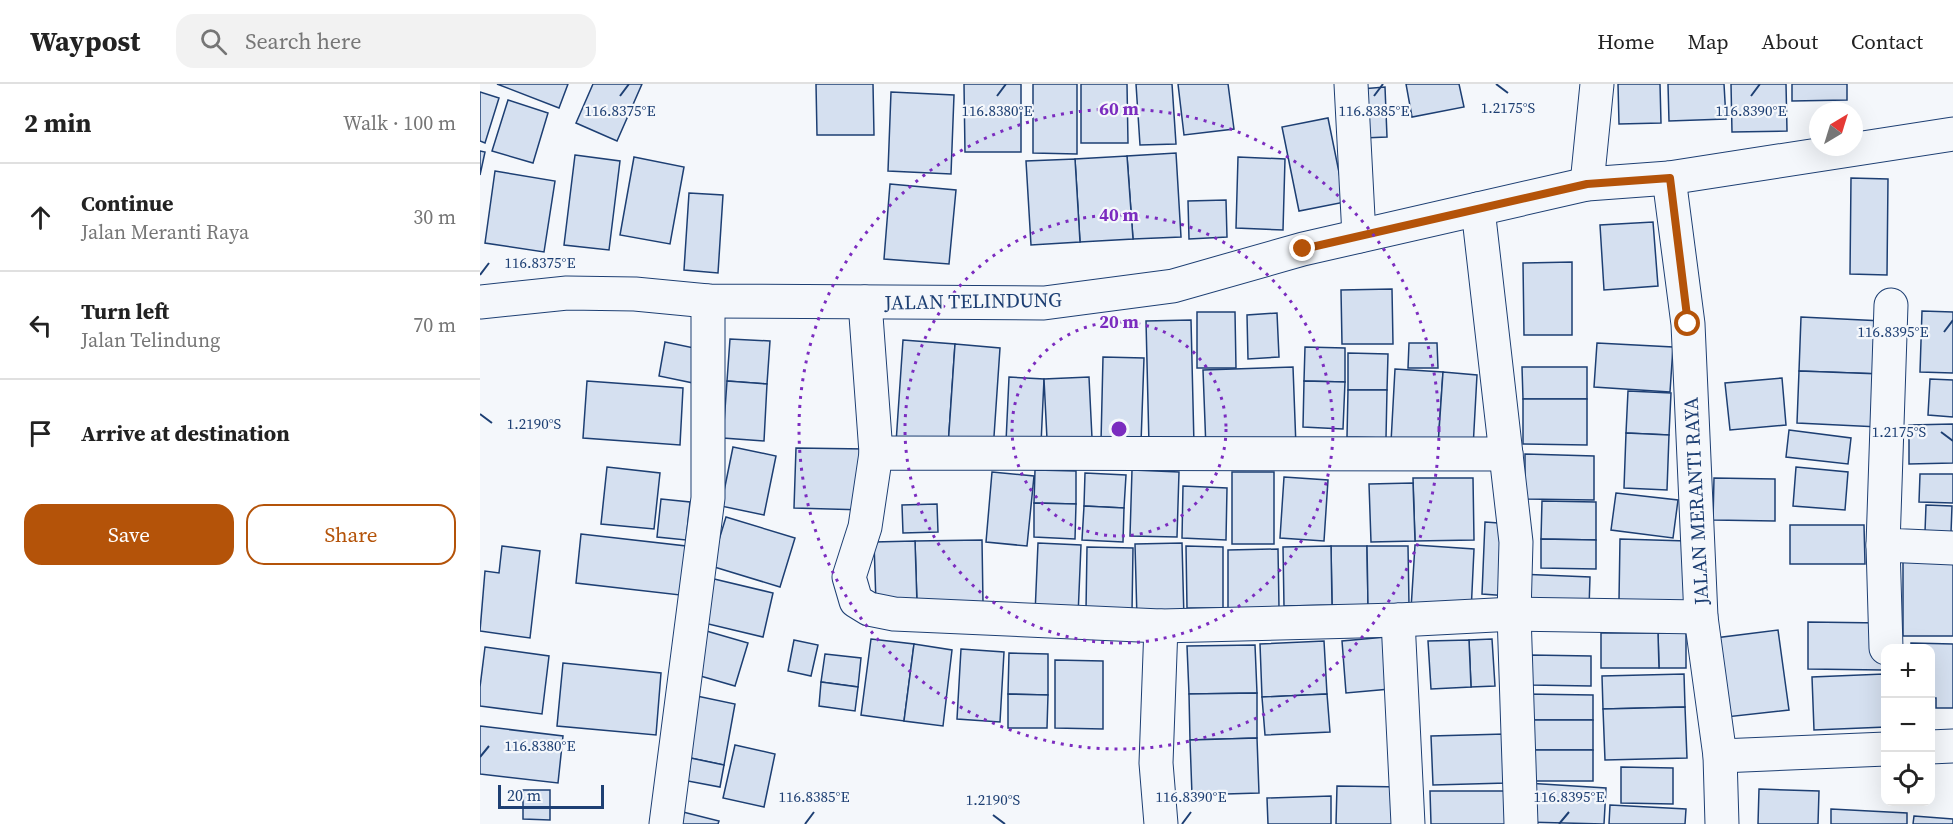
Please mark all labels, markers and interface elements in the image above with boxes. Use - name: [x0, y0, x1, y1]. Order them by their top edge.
- search box: [176, 14, 596, 68]
- text: Waypost: [30, 22, 140, 60]
- icon: search: [197, 25, 230, 58]
- text: Search here: [245, 26, 361, 56]
- text: Home: [1597, 27, 1655, 56]
- text: Map: [1688, 27, 1729, 56]
- text: About: [1762, 27, 1818, 56]
- text: Contact: [1851, 27, 1923, 56]
- text: 60 m: [1099, 96, 1139, 121]
- text: 1.2175°S: [1481, 97, 1536, 118]
- text: 116.8375°E: [585, 100, 655, 121]
- text: 116.8380°E: [962, 100, 1032, 121]
- text: 116.8385°E: [1339, 100, 1409, 121]
- text: 116.8390°E: [1716, 100, 1786, 121]
- north arrow: [1809, 102, 1863, 156]
- text: 2 min: [24, 105, 91, 141]
- text: Walk · 100 m: [343, 109, 456, 137]
- text: Continue: [81, 188, 174, 218]
- icon: ahead: [24, 201, 57, 234]
- text: 40 m: [1099, 202, 1139, 227]
- text: 30 m: [413, 203, 456, 231]
- text: Jalan Meranti Raya: [81, 218, 249, 246]
- route end: [1289, 235, 1315, 261]
- text: 116.8375°E: [505, 252, 575, 273]
- street label: JALAN TELINDUNG: [883, 285, 1062, 317]
- text: Turn left: [81, 296, 169, 326]
- icon: left: [24, 309, 57, 342]
- text: 20 m: [1099, 309, 1139, 334]
- route start: [1674, 310, 1700, 336]
- text: 70 m: [413, 311, 456, 339]
- text: 116.8395°E: [1858, 321, 1928, 342]
- text: Jalan Telindung: [81, 326, 220, 354]
- street label: JALAN MERANTI RAYA: [1677, 396, 1715, 607]
- text: 1.2190°S: [507, 413, 562, 434]
- icon: arrive: [24, 417, 57, 450]
- text: Arrive at destination: [81, 418, 290, 448]
- centre of rings: [1109, 419, 1129, 439]
- text: 1.2175°S: [1872, 421, 1927, 442]
- button: Save: [24, 504, 234, 565]
- button: Share: [246, 504, 456, 565]
- map controls: [1881, 644, 1935, 806]
- button: +: [1881, 644, 1935, 698]
- button: −: [1881, 698, 1935, 752]
- text: 116.8380°E: [505, 735, 575, 756]
- button: locate: [1881, 752, 1935, 806]
- scale bar: [498, 782, 604, 810]
- text: 20 m: [507, 784, 541, 806]
- text: 116.8385°E: [779, 786, 849, 807]
- text: 116.8390°E: [1156, 786, 1226, 807]
- text: 116.8395°E: [1534, 786, 1604, 807]
- text: 1.2190°S: [966, 789, 1021, 810]

